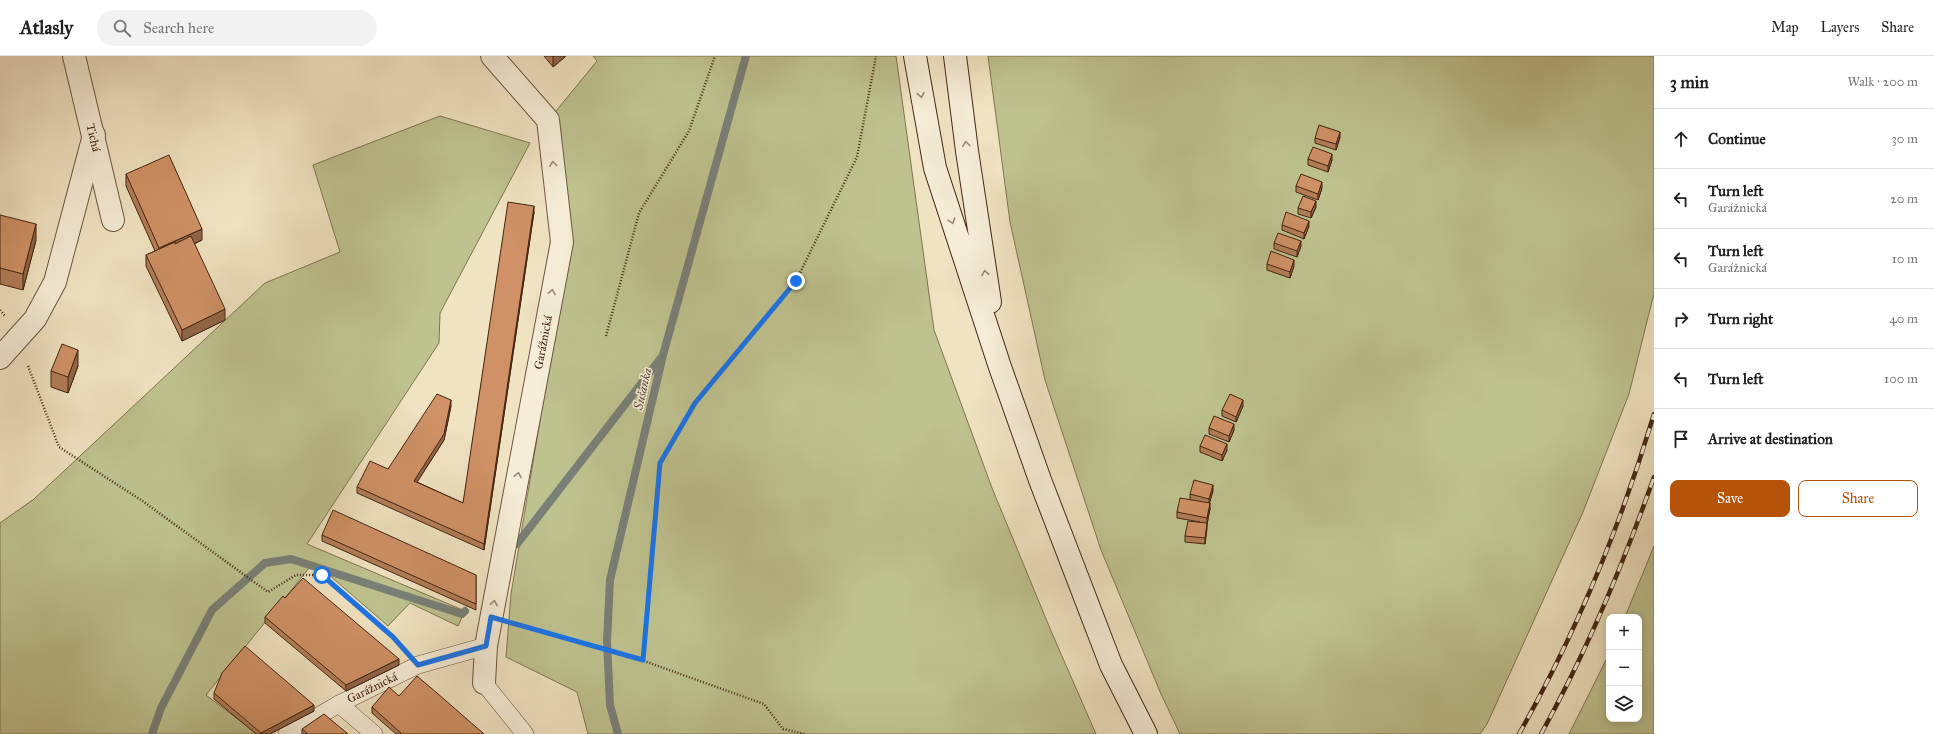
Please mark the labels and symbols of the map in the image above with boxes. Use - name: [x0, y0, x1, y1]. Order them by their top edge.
- one-way arrow: [917, 91, 925, 98]
- street label: Tichá: [83, 122, 104, 154]
- one-way arrow: [962, 141, 971, 147]
- one-way arrow: [548, 160, 557, 167]
- one-way arrow: [947, 217, 956, 224]
- one-way arrow: [981, 270, 990, 276]
- route end: [787, 272, 805, 290]
- one-way arrow: [548, 289, 556, 295]
- street label: Garážnická: [531, 313, 555, 370]
- water label: Sušanka: [630, 366, 656, 413]
- one-way arrow: [513, 472, 522, 478]
- route start: [313, 566, 331, 584]
- one-way arrow: [489, 600, 498, 606]
- street label: Garážnická: [345, 669, 401, 706]

